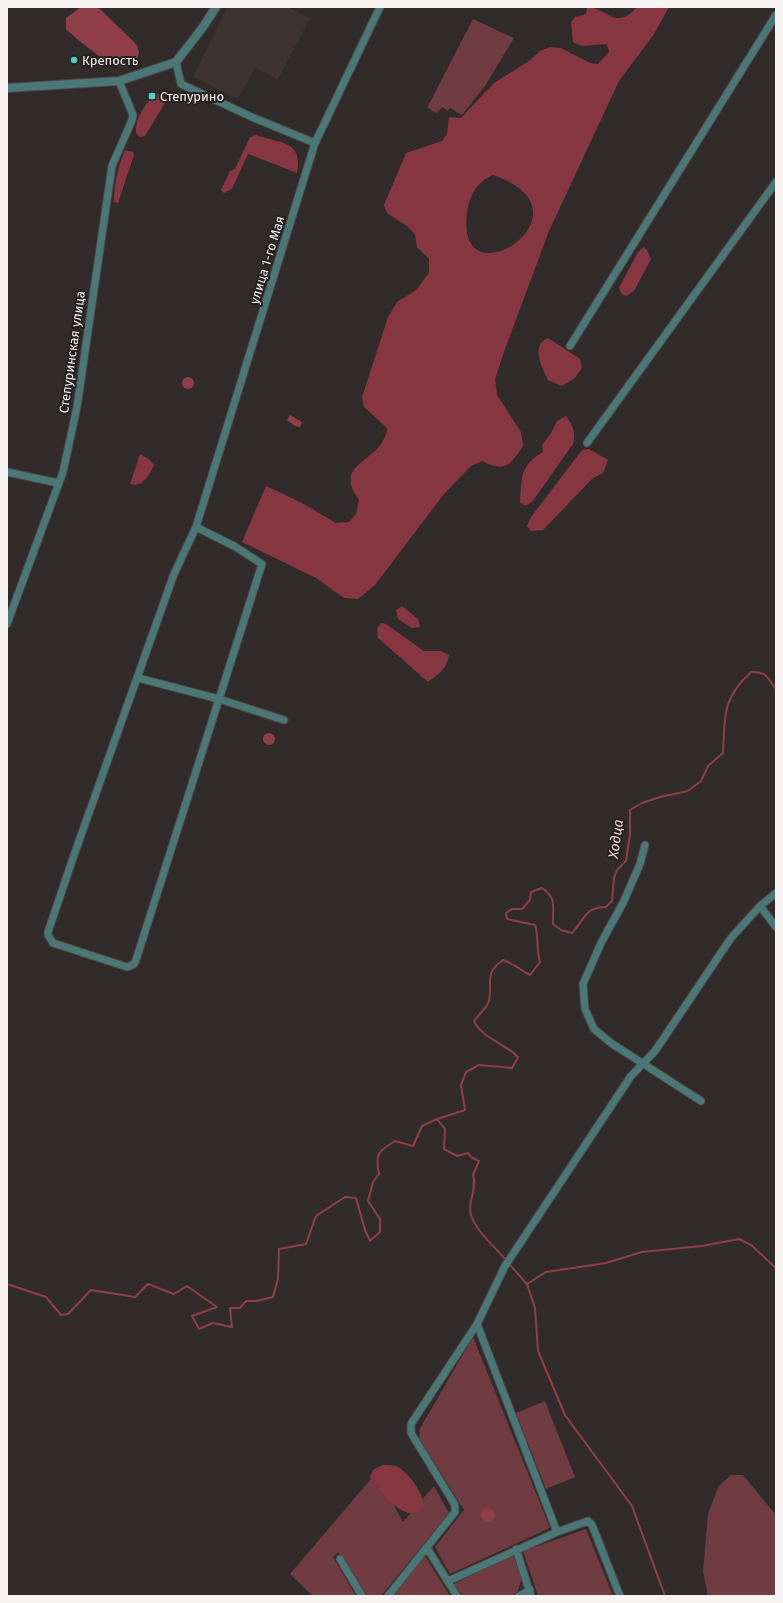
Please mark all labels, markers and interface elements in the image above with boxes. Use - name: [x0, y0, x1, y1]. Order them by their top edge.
- place label: Крепость: [82, 53, 139, 68]
- marker: Крепость: [69, 55, 79, 65]
- place label: Степурино: [160, 89, 224, 104]
- marker: Степурино: [147, 91, 157, 101]
- street label: улица 1-го Мая: [246, 214, 288, 306]
- street label: Степуринская улица: [56, 290, 88, 414]
- water label: Ходца: [605, 818, 627, 861]

